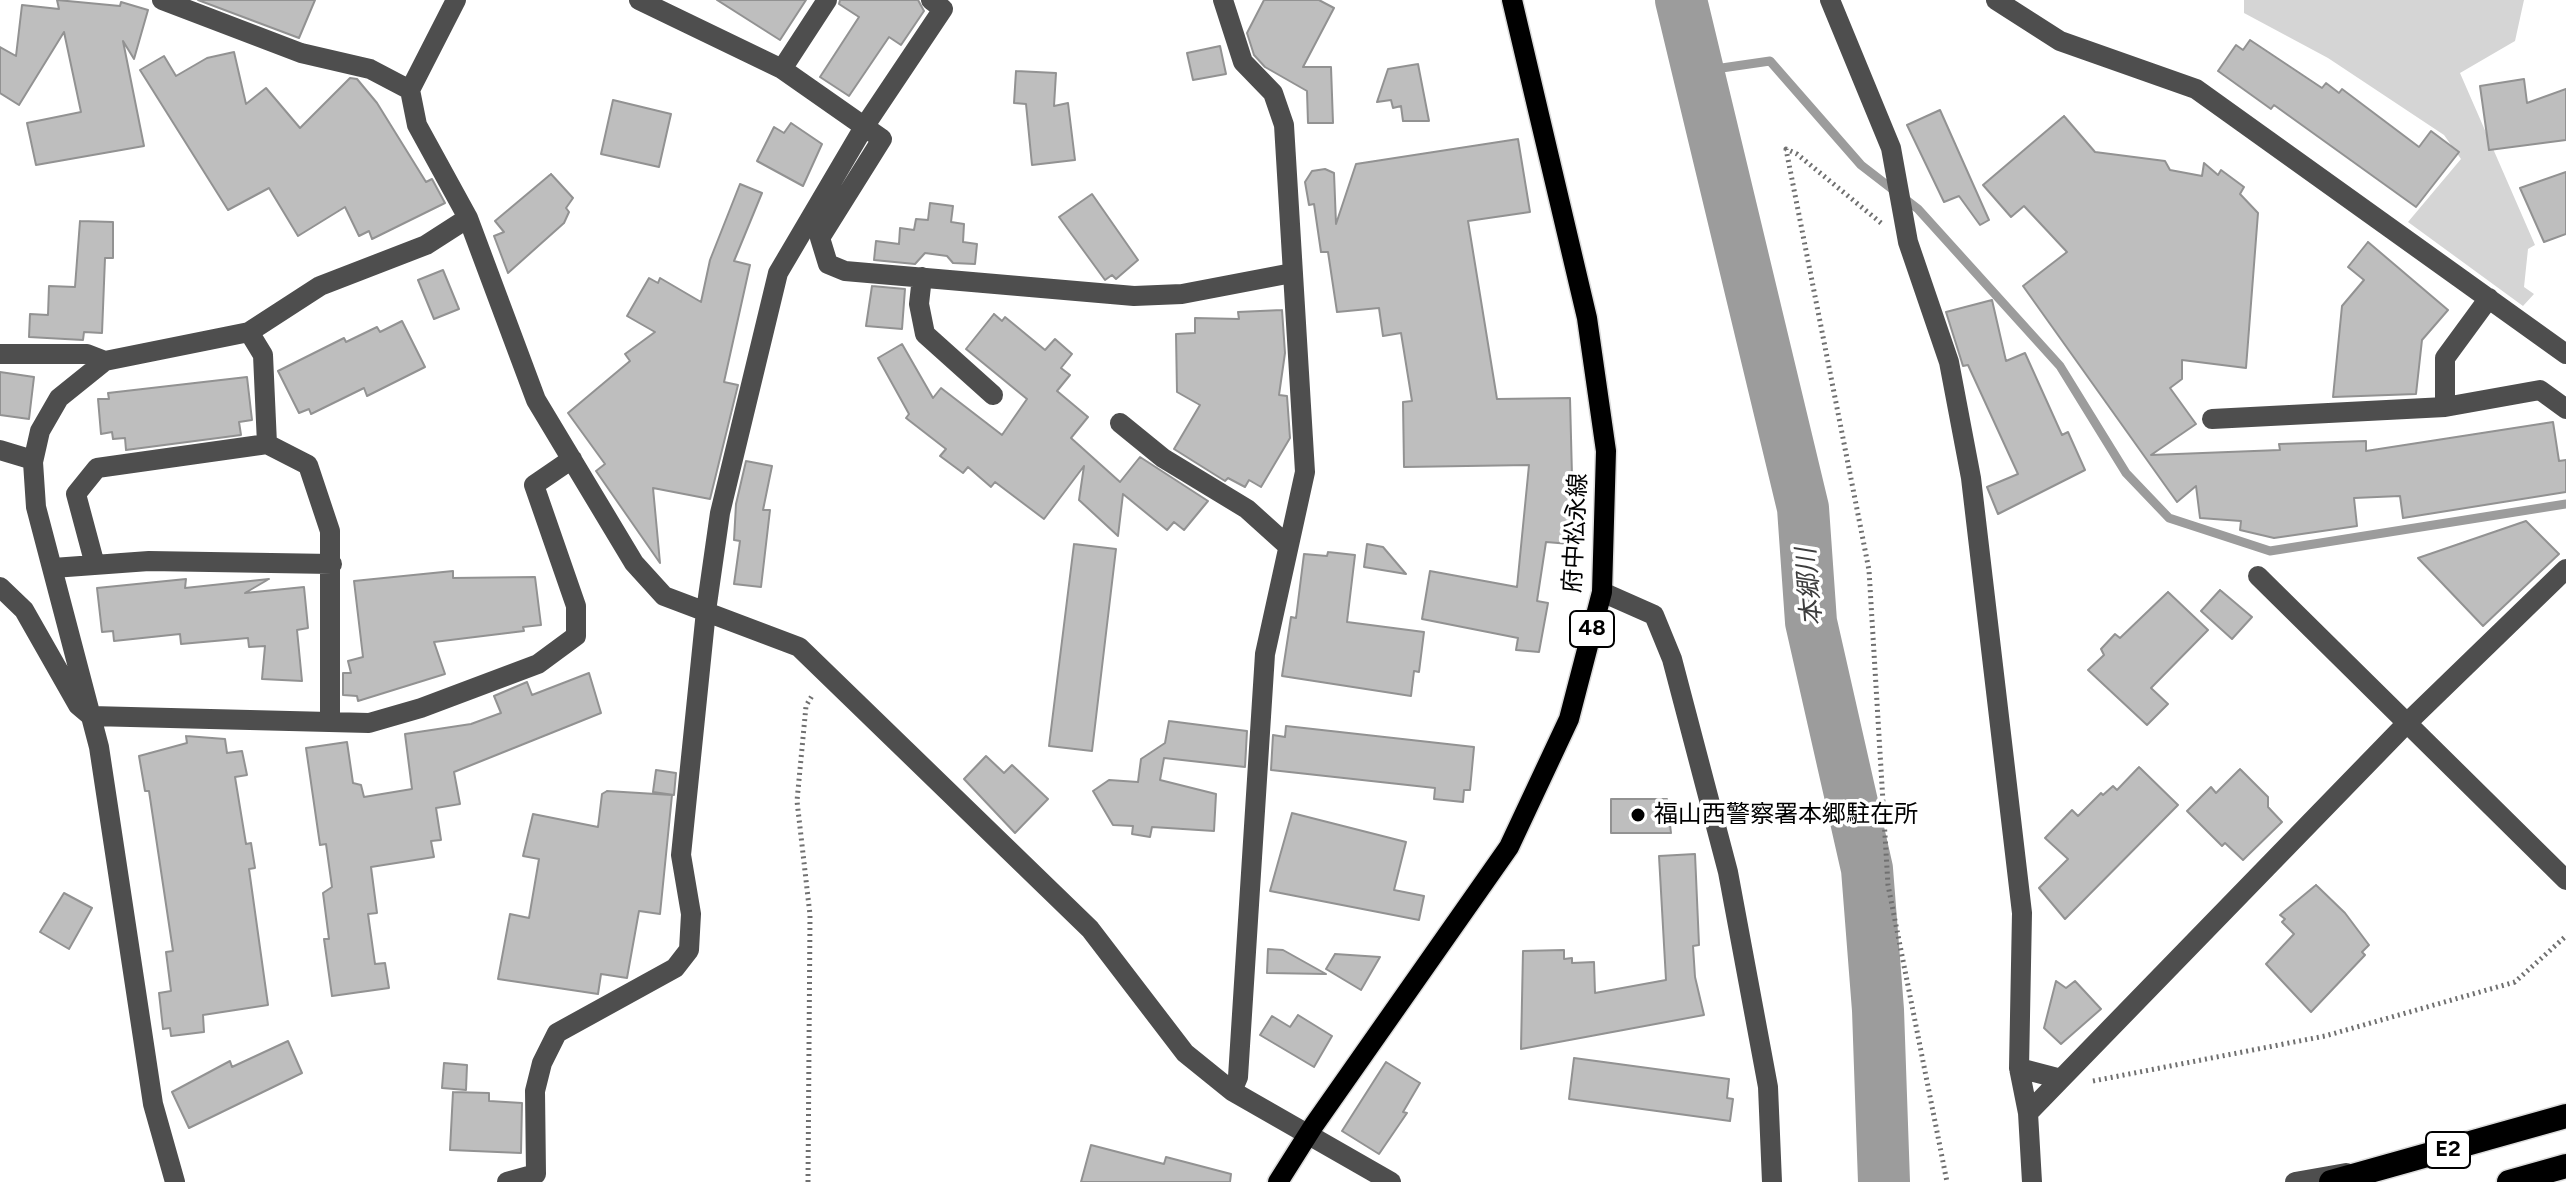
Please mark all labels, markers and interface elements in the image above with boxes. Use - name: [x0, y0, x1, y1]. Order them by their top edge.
- street label: 府中松永線: [1558, 472, 1594, 594]
- water label: 本郷川: [1791, 547, 1829, 627]
- road number: 48: [1570, 611, 1614, 647]
- place label: 福山西警察署本郷駐在所: [1654, 801, 1918, 829]
- marker: 福山西警察署本郷駐在所: [1629, 806, 1647, 824]
- road number: E2: [2426, 1132, 2470, 1168]

